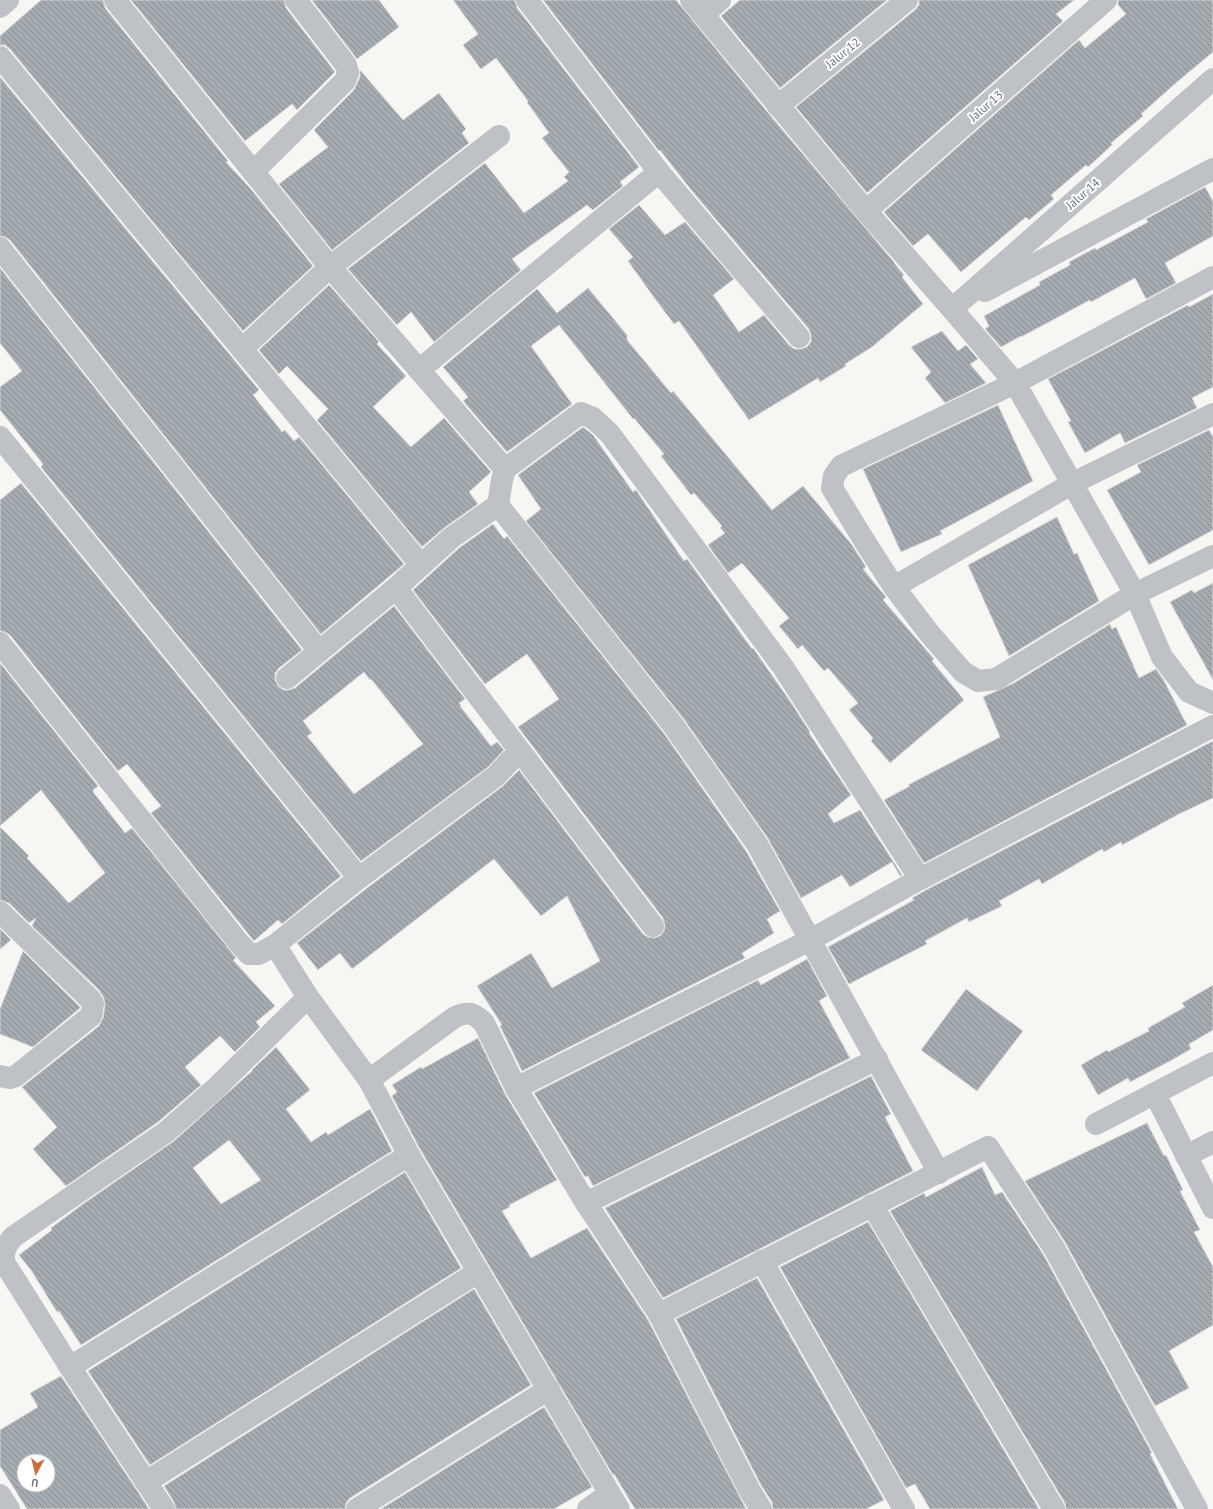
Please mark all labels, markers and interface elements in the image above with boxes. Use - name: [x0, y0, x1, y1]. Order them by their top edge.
- street label: Jalur 12: [822, 34, 863, 72]
- street label: Jalur 13: [965, 87, 1006, 125]
- street label: Jalur 14: [1062, 175, 1103, 213]
- north arrow: [16, 1453, 56, 1493]
- text: U: [30, 1476, 39, 1490]

